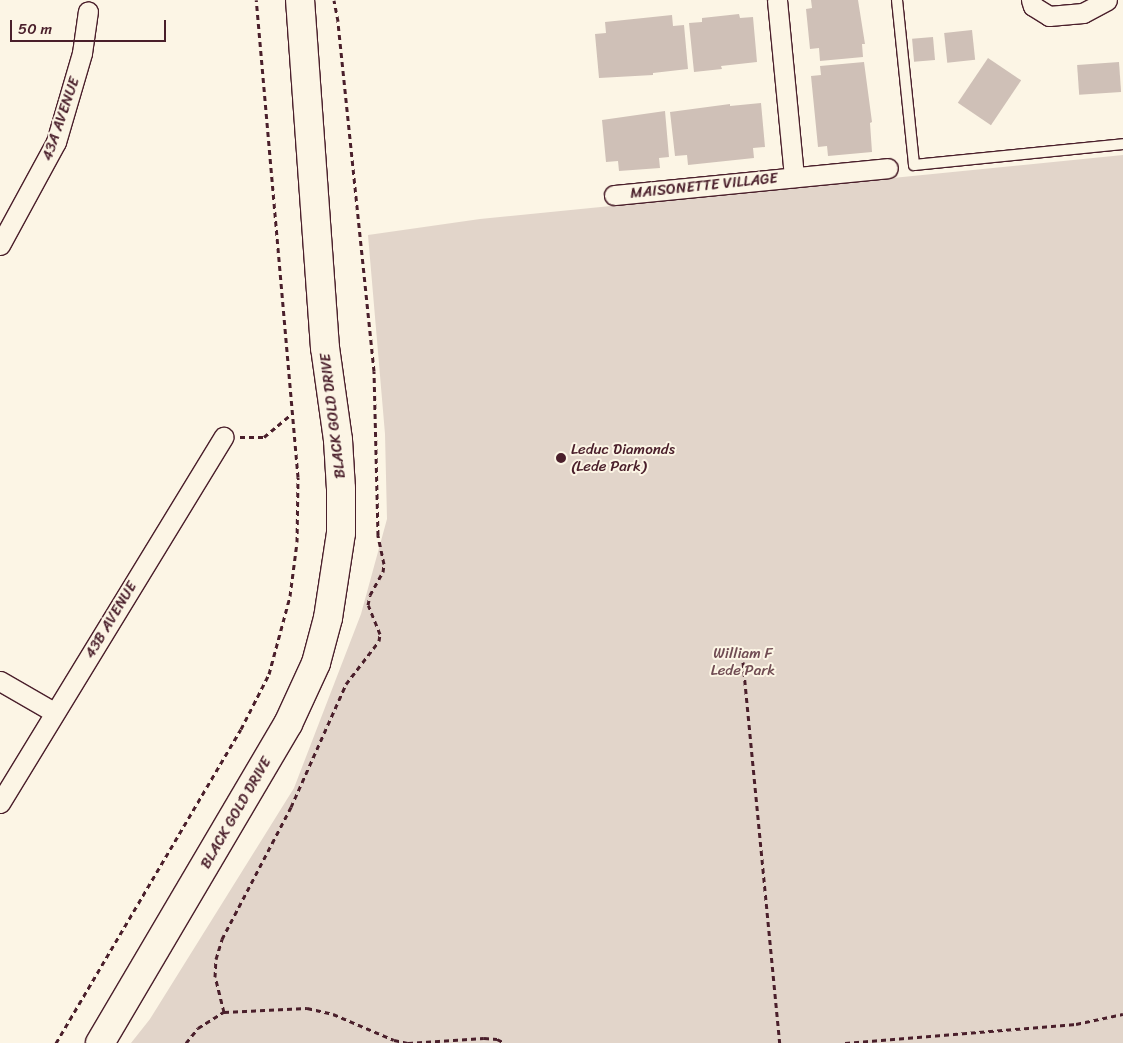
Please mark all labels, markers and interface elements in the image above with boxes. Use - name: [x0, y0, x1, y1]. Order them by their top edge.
- scale bar: [12, 10, 169, 42]
- text: 50 m: [18, 16, 52, 42]
- street label: 43A AVENUE: [38, 75, 84, 163]
- street label: MAISONETTE VILLAGE: [629, 169, 779, 203]
- street label: BLACK GOLD DRIVE: [316, 351, 350, 481]
- place label: Leduc Diamonds (Lede Park): [571, 440, 675, 475]
- marker: Leduc Diamonds (Lede Park): [555, 452, 567, 464]
- street label: 43B AVENUE: [81, 578, 141, 662]
- park label: William F Lede Park: [711, 644, 775, 679]
- street label: BLACK GOLD DRIVE: [196, 753, 276, 873]

